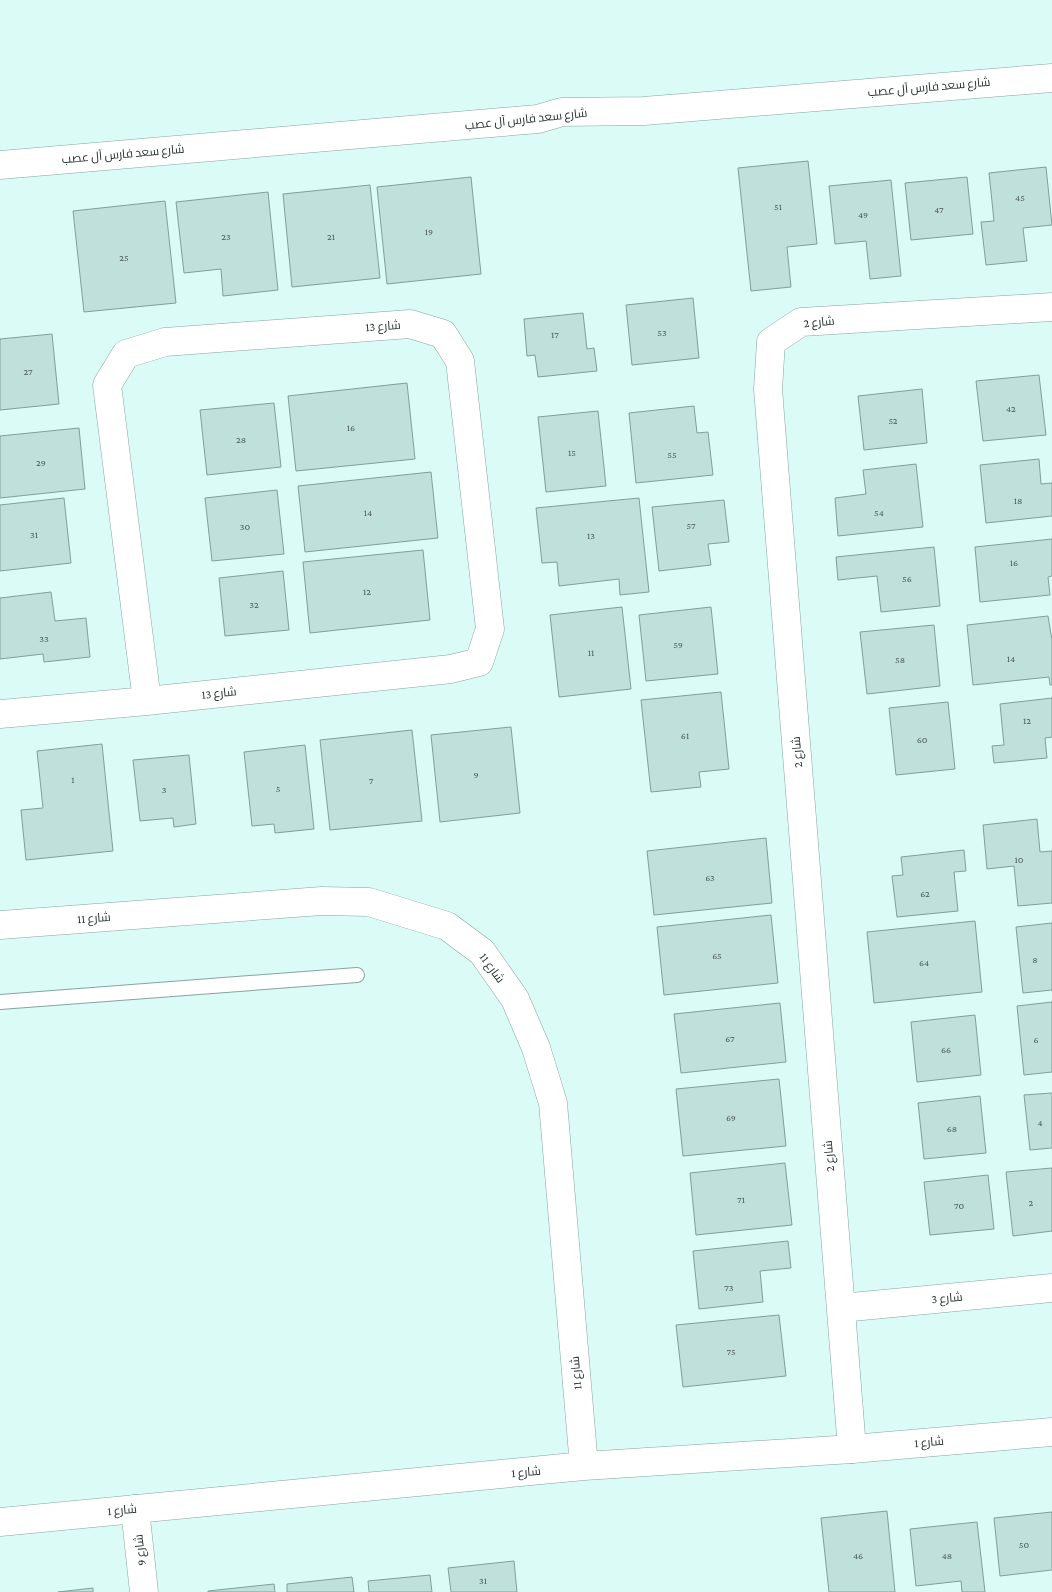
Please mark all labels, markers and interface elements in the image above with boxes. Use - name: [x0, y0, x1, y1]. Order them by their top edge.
- street label: شارع سعد فارس آل عصب: [867, 75, 991, 100]
- street label: شارع سعد فارس آل عصب: [464, 106, 588, 133]
- street label: شارع سعد فارس آل عصب: [61, 142, 185, 167]
- house number: 45: [1015, 192, 1025, 203]
- house number: 51: [774, 201, 782, 212]
- house number: 47: [934, 204, 944, 215]
- house number: 49: [858, 209, 868, 220]
- house number: 19: [425, 226, 433, 237]
- house number: 23: [221, 231, 231, 242]
- house number: 21: [327, 231, 335, 242]
- house number: 25: [119, 252, 129, 263]
- street label: شارع 2: [803, 313, 835, 332]
- street label: شارع 13: [365, 318, 401, 335]
- house number: 53: [657, 327, 667, 338]
- house number: 17: [551, 329, 559, 340]
- house number: 27: [23, 366, 33, 377]
- house number: 42: [1006, 403, 1016, 414]
- house number: 52: [888, 415, 898, 426]
- house number: 16: [347, 422, 355, 433]
- house number: 28: [236, 434, 246, 445]
- house number: 15: [568, 447, 576, 458]
- house number: 55: [667, 449, 677, 460]
- house number: 29: [36, 457, 46, 468]
- house number: 18: [1014, 495, 1022, 506]
- house number: 14: [364, 507, 372, 518]
- house number: 54: [874, 507, 884, 518]
- house number: 57: [686, 520, 696, 531]
- house number: 30: [240, 521, 251, 532]
- house number: 31: [30, 529, 38, 540]
- house number: 13: [587, 530, 595, 541]
- house number: 16: [1010, 557, 1018, 568]
- house number: 56: [902, 573, 912, 584]
- house number: 12: [363, 586, 371, 597]
- house number: 32: [249, 599, 259, 610]
- house number: 33: [39, 633, 49, 644]
- house number: 59: [673, 639, 683, 650]
- house number: 11: [588, 647, 594, 658]
- house number: 14: [1007, 653, 1015, 664]
- house number: 58: [895, 654, 905, 665]
- street label: شارع 13: [201, 684, 237, 703]
- house number: 12: [1023, 715, 1031, 726]
- house number: 61: [681, 730, 689, 741]
- house number: 60: [917, 734, 928, 745]
- street label: شارع 2: [789, 736, 806, 768]
- house number: 9: [473, 769, 479, 780]
- house number: 1: [71, 774, 75, 785]
- house number: 7: [369, 775, 374, 786]
- house number: 5: [276, 783, 281, 794]
- house number: 3: [162, 784, 167, 795]
- house number: 10: [1015, 854, 1024, 865]
- house number: 63: [705, 872, 715, 883]
- house number: 62: [920, 888, 930, 899]
- street label: شارع 11: [77, 910, 111, 927]
- street label: شارع 11: [476, 950, 508, 986]
- house number: 65: [712, 950, 722, 961]
- house number: 8: [1032, 954, 1038, 965]
- house number: 64: [919, 957, 929, 968]
- house number: 67: [725, 1033, 735, 1044]
- house number: 6: [1033, 1034, 1039, 1045]
- house number: 66: [941, 1044, 951, 1055]
- house number: 69: [726, 1112, 736, 1123]
- house number: 4: [1037, 1117, 1043, 1128]
- house number: 68: [947, 1123, 957, 1134]
- street label: شارع 2: [821, 1140, 838, 1172]
- house number: 71: [737, 1194, 745, 1205]
- house number: 2: [1029, 1197, 1034, 1208]
- house number: 70: [954, 1200, 964, 1211]
- house number: 73: [724, 1282, 734, 1293]
- street label: شارع 3: [931, 1290, 963, 1307]
- house number: 75: [726, 1346, 736, 1357]
- street label: شارع 11: [568, 1356, 585, 1390]
- street label: شارع 1: [914, 1434, 944, 1451]
- street label: شارع 1: [511, 1464, 541, 1481]
- street label: شارع 1: [107, 1502, 137, 1519]
- street label: شارع 9: [131, 1533, 150, 1566]
- house number: 50: [1019, 1539, 1030, 1550]
- house number: 46: [853, 1550, 863, 1561]
- house number: 48: [942, 1550, 952, 1561]
- house number: 31: [479, 1575, 487, 1586]

